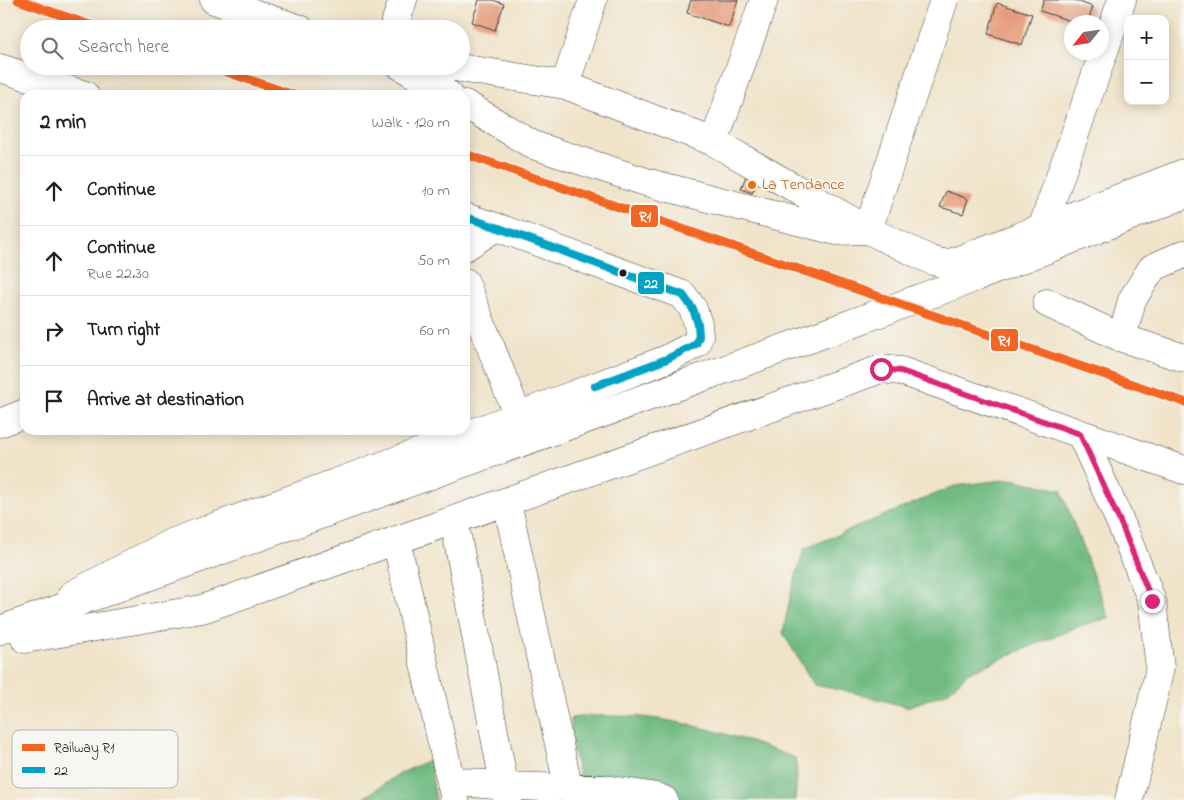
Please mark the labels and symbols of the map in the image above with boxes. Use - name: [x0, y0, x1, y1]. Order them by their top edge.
- north arrow: [1064, 15, 1109, 60]
- place label: La Tendance: [762, 173, 845, 197]
- marker: La Tendance: [746, 179, 758, 191]
- line badge: R1: [630, 204, 659, 228]
- text: R1: [638, 207, 652, 228]
- unlabelled marker: [618, 268, 628, 278]
- line badge: 22: [637, 271, 665, 295]
- text: 22: [643, 274, 658, 295]
- line badge: R1: [990, 328, 1019, 352]
- text: R1: [997, 331, 1011, 352]
- route start: [870, 358, 893, 381]
- route end: [1141, 590, 1164, 613]
- legend: [12, 730, 178, 788]
- text: Railway R1: [54, 738, 115, 760]
- text: 22: [54, 761, 68, 782]

